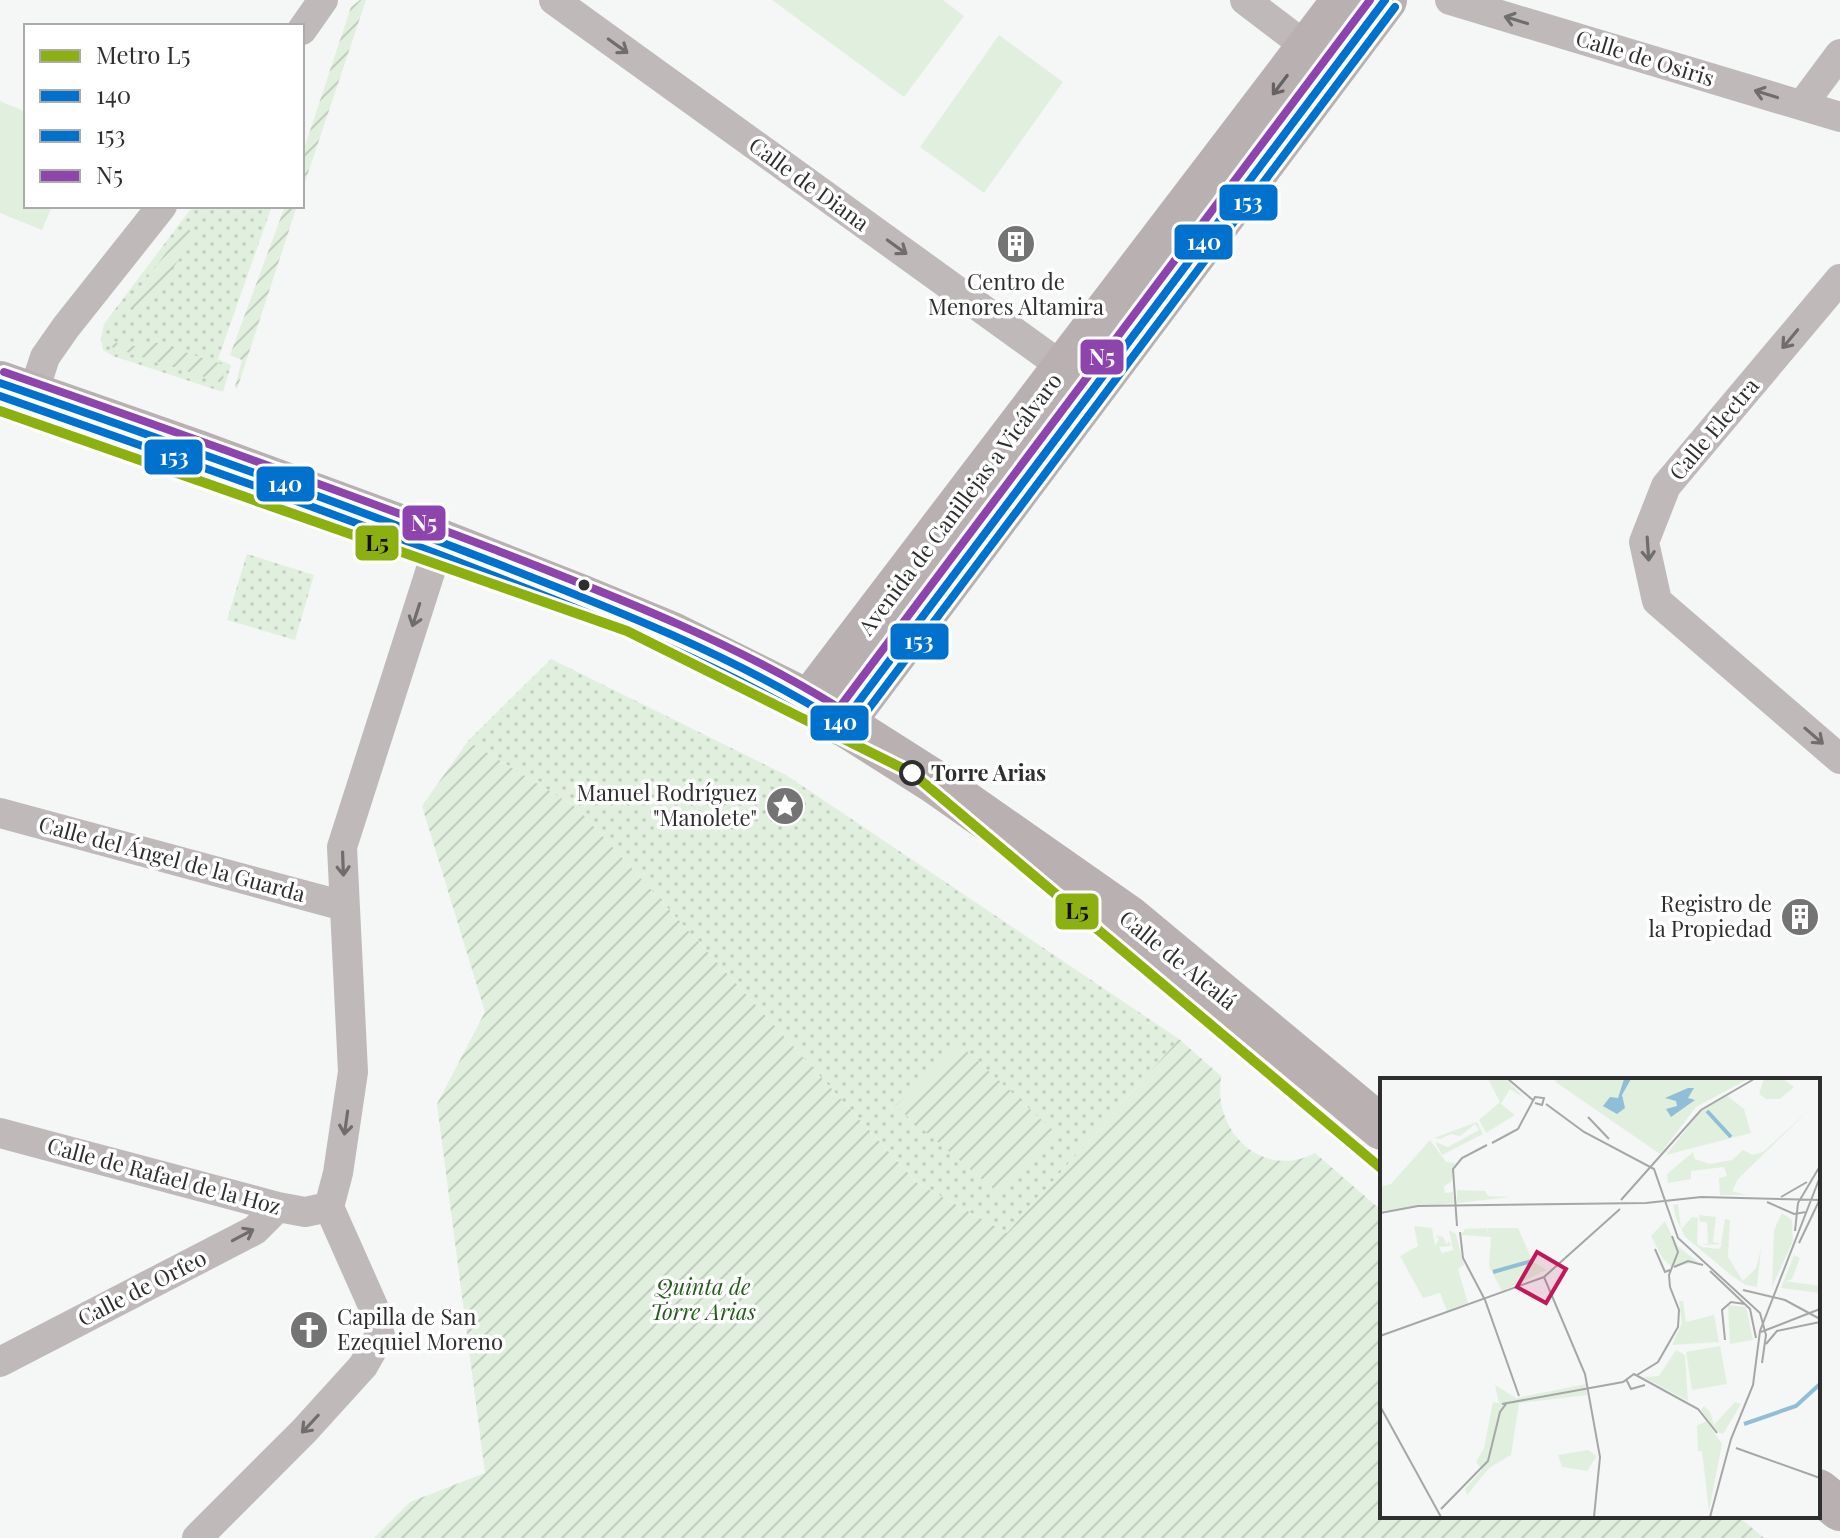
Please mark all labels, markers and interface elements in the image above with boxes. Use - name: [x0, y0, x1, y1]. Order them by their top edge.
- one-way arrow: [1504, 12, 1530, 27]
- street label: Calle de Osiris: [1572, 22, 1718, 92]
- legend: [24, 24, 304, 208]
- one-way arrow: [606, 37, 628, 54]
- text: Metro L5: [96, 38, 191, 70]
- one-way arrow: [1272, 73, 1289, 95]
- text: 140: [96, 78, 131, 110]
- one-way arrow: [1753, 86, 1779, 101]
- text: 153: [96, 118, 125, 150]
- street label: Calle de Diana: [743, 129, 876, 237]
- text: N5: [96, 158, 123, 190]
- line badge: 153: [1218, 183, 1279, 222]
- text: 153: [1233, 186, 1263, 216]
- building icon: Centro de Menores Altamira: [995, 223, 1037, 265]
- line badge: 140: [1173, 223, 1234, 261]
- text: 140: [1187, 226, 1221, 256]
- one-way arrow: [885, 239, 907, 255]
- place label: Centro de Menores Altamira: [928, 266, 1104, 321]
- one-way arrow: [1781, 328, 1799, 348]
- line badge: N5: [1079, 338, 1125, 376]
- text: N5: [1089, 341, 1115, 371]
- street label: Avenida de Canillejas a Vicálvaro: [850, 366, 1068, 641]
- street label: Calle Electra: [1662, 371, 1765, 486]
- line badge: 153: [143, 438, 204, 476]
- text: 153: [159, 441, 189, 471]
- line badge: 140: [255, 465, 316, 503]
- text: 140: [268, 468, 302, 498]
- line badge: N5: [401, 504, 447, 542]
- text: N5: [411, 507, 437, 537]
- line badge: L5: [354, 524, 400, 562]
- text: L5: [365, 527, 389, 557]
- one-way arrow: [1641, 536, 1656, 562]
- unlabelled marker: [576, 577, 592, 593]
- one-way arrow: [408, 603, 423, 628]
- line badge: 153: [889, 622, 950, 661]
- text: 153: [904, 625, 934, 655]
- line badge: 140: [809, 704, 870, 742]
- text: 140: [823, 706, 857, 736]
- one-way arrow: [1803, 727, 1823, 745]
- place label: Torre Arias: [931, 757, 1046, 787]
- marker: Torre Arias: [900, 761, 924, 785]
- place label: Manuel Rodríguez "Manolete": [577, 777, 757, 832]
- place icon: Manuel Rodríguez "Manolete": [764, 785, 806, 827]
- street label: Calle del Ángel de la Guarda: [36, 808, 309, 908]
- one-way arrow: [335, 850, 350, 877]
- place label: Registro de la Propiedad: [1648, 888, 1772, 943]
- line badge: L5: [1054, 892, 1100, 931]
- text: L5: [1065, 895, 1089, 925]
- building icon: Registro de la Propiedad: [1779, 896, 1821, 938]
- street label: Calle de Alcalá: [1114, 903, 1243, 1016]
- inset map: [1380, 1078, 1820, 1518]
- one-way arrow: [338, 1110, 353, 1135]
- street label: Calle de Rafael de la Hoz: [44, 1129, 284, 1221]
- one-way arrow: [231, 1227, 254, 1243]
- street label: Calle de Orfeo: [72, 1242, 211, 1332]
- park label: Quinta de Torre Arias: [650, 1271, 756, 1326]
- place label: Capilla de San Ezequiel Moreno: [337, 1301, 503, 1356]
- church icon: Capilla de San Ezequiel Moreno: [288, 1309, 330, 1351]
- one-way arrow: [301, 1414, 320, 1434]

